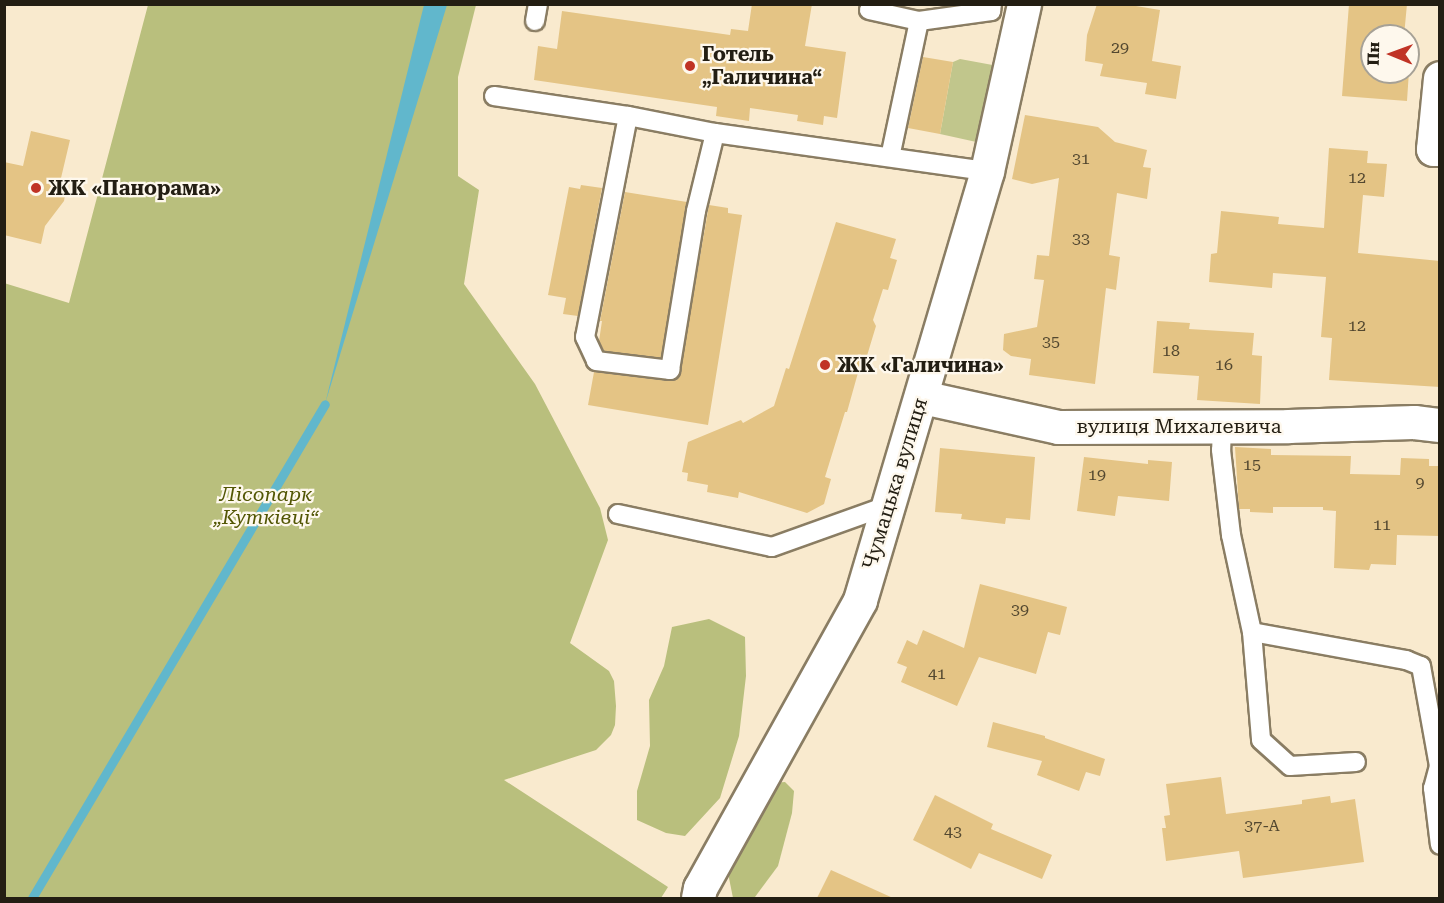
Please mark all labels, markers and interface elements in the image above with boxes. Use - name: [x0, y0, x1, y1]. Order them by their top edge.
- north arrow: [1360, 24, 1420, 84]
- house number: 29: [1111, 38, 1129, 58]
- place label: Готель „Галичина“: [702, 42, 822, 89]
- text: Пн: [1364, 42, 1383, 66]
- marker: Готель „Галичина“: [683, 59, 697, 73]
- house number: 31: [1072, 149, 1090, 169]
- house number: 12: [1348, 168, 1366, 188]
- place label: ЖК «Панорама»: [48, 176, 221, 200]
- marker: ЖК «Панорама»: [29, 181, 43, 195]
- house number: 33: [1072, 229, 1090, 249]
- house number: 12: [1348, 316, 1366, 336]
- house number: 35: [1042, 332, 1060, 352]
- house number: 18: [1162, 341, 1180, 361]
- place label: ЖК «Галичина»: [837, 353, 1004, 377]
- house number: 16: [1215, 355, 1233, 375]
- marker: ЖК «Галичина»: [818, 358, 832, 372]
- street label: Чумацька вулиця: [857, 395, 933, 573]
- street label: вулиця Михалевича: [1076, 414, 1282, 438]
- house number: 15: [1243, 455, 1261, 475]
- house number: 19: [1088, 465, 1106, 485]
- house number: 9: [1416, 473, 1424, 493]
- park label: Лісопарк „Кутківці“: [213, 482, 319, 529]
- house number: 11: [1373, 515, 1391, 535]
- house number: 39: [1011, 600, 1029, 620]
- house number: 41: [928, 664, 946, 684]
- house number: 37-А: [1244, 816, 1280, 836]
- house number: 43: [944, 822, 962, 842]

